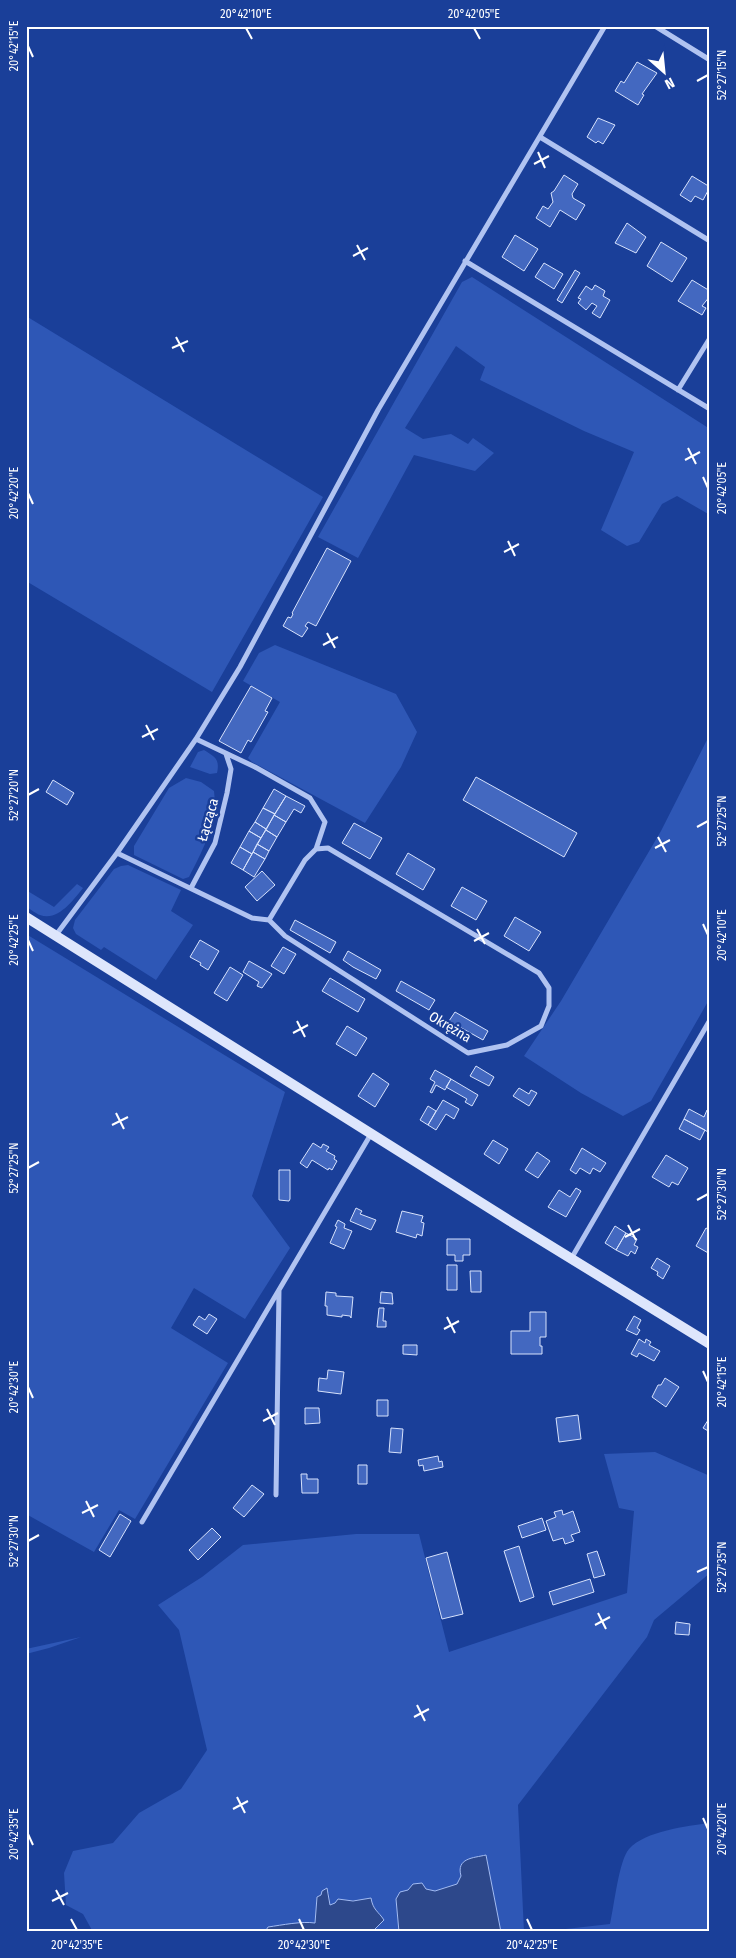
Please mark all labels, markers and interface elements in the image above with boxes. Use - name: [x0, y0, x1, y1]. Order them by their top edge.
- text: 20°42'10"E: [220, 7, 272, 21]
- text: 20°42'05"E: [448, 7, 500, 21]
- text: 20°42'15"E: [7, 20, 21, 71]
- north arrow: [638, 48, 688, 98]
- text: 52°27'15"N: [715, 50, 729, 100]
- text: N: [662, 74, 677, 93]
- text: 20°42'05"E: [715, 462, 729, 514]
- text: 20°42'20"E: [7, 467, 21, 519]
- text: 52°27'20"N: [7, 769, 21, 821]
- text: 52°27'25"N: [715, 795, 729, 847]
- street label: Łącząca: [194, 796, 222, 844]
- text: 20°42'10"E: [715, 909, 729, 961]
- text: 20°42'25"E: [7, 914, 21, 966]
- street label: Okrężna: [426, 1008, 474, 1046]
- text: 52°27'25"N: [7, 1142, 21, 1194]
- text: 52°27'30"N: [715, 1168, 729, 1220]
- text: 20°42'15"E: [715, 1356, 729, 1407]
- text: 20°42'30"E: [7, 1361, 21, 1413]
- text: 52°27'30"N: [7, 1515, 21, 1567]
- text: 52°27'35"N: [715, 1541, 729, 1593]
- text: 20°42'20"E: [715, 1803, 729, 1855]
- text: 20°42'35"E: [7, 1808, 21, 1860]
- text: 20°42'35"E: [51, 1938, 103, 1952]
- text: 20°42'30"E: [278, 1938, 330, 1952]
- text: 20°42'25"E: [506, 1938, 558, 1952]

